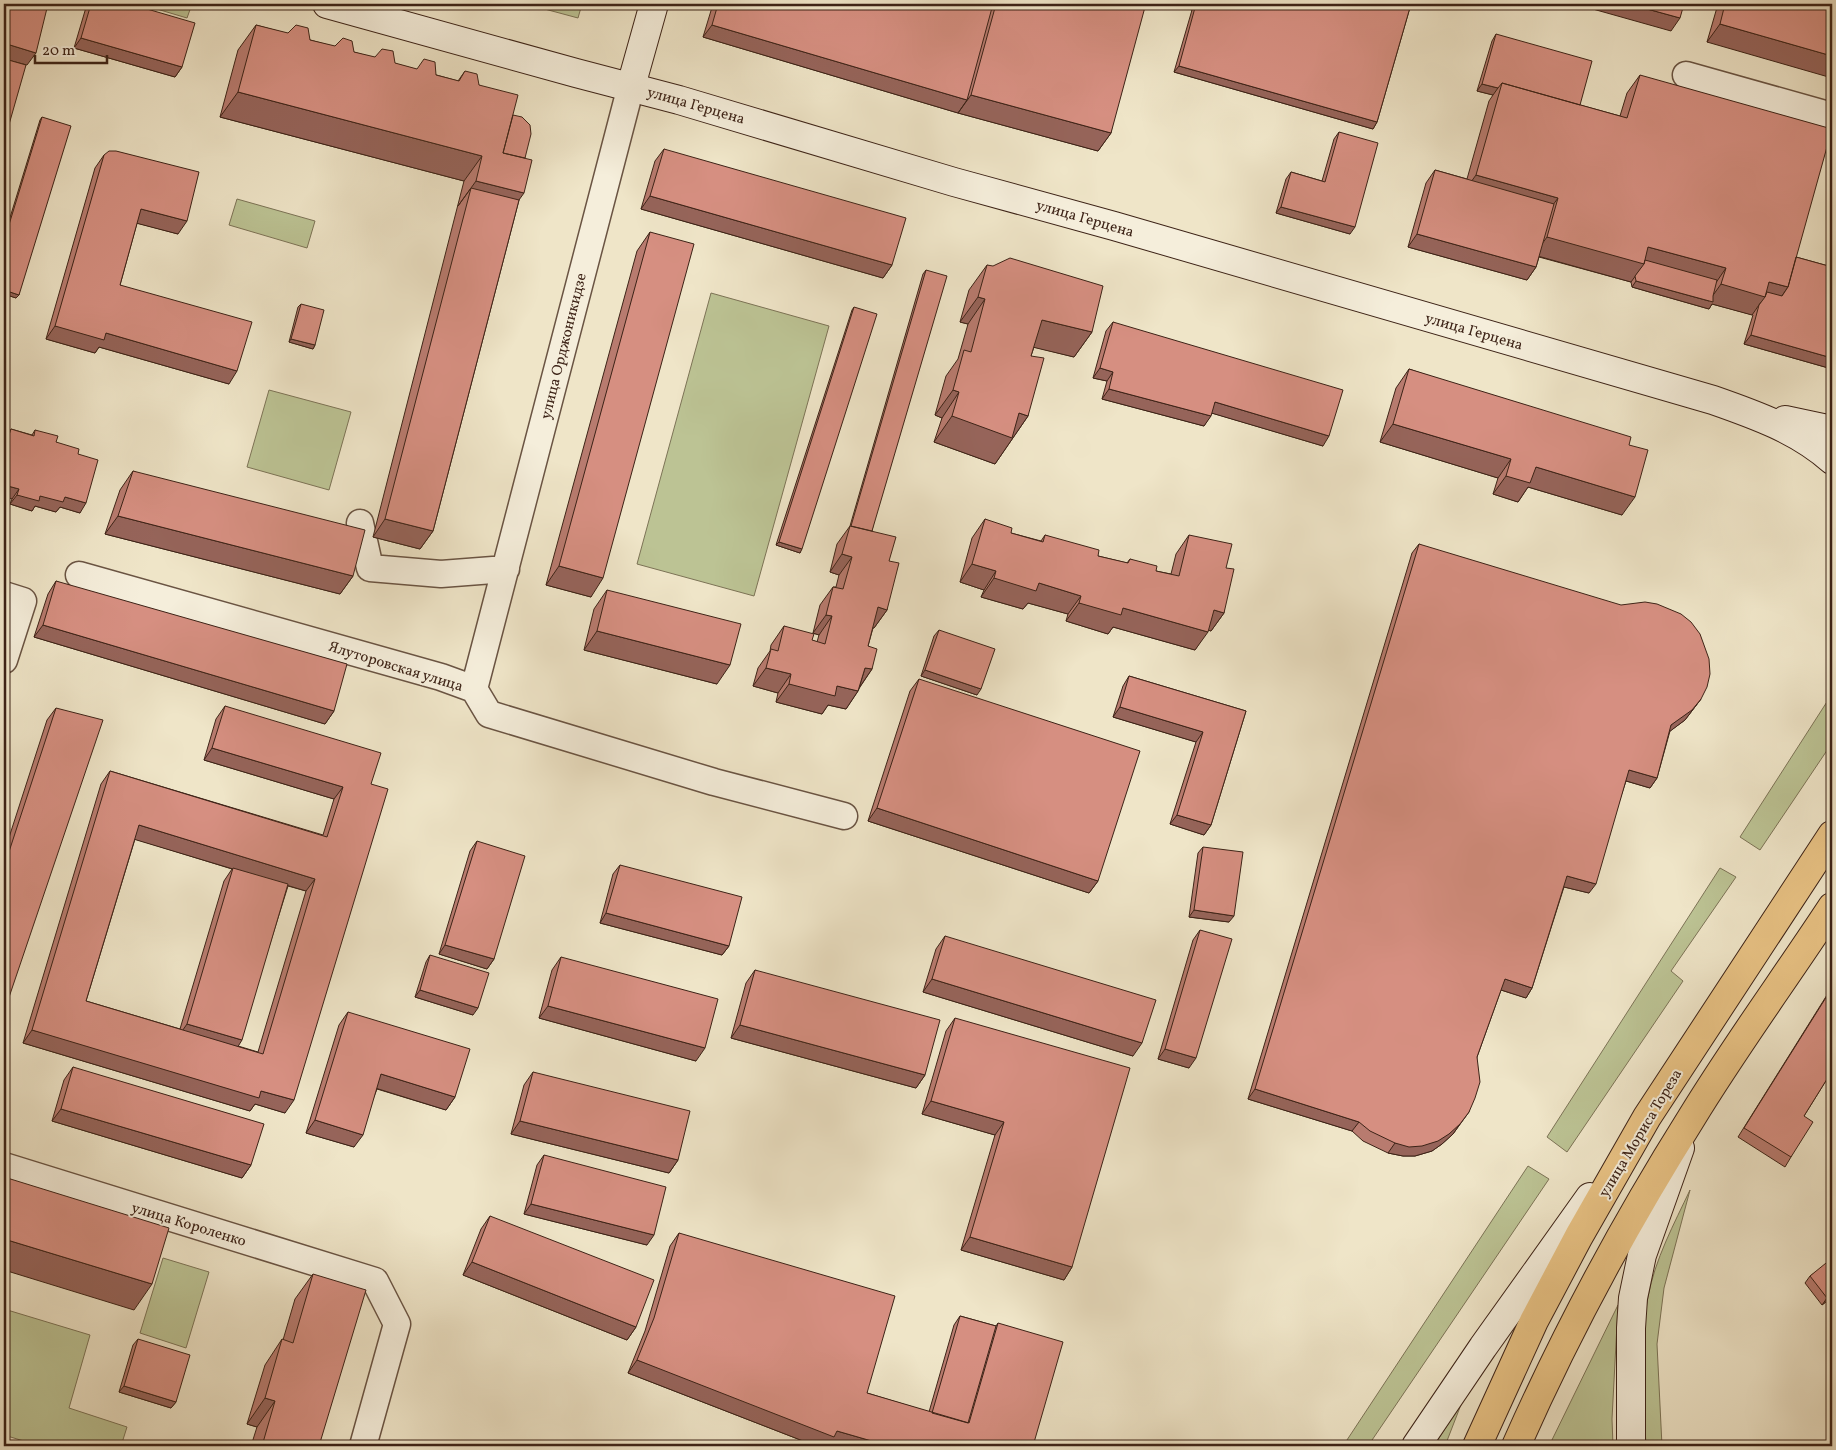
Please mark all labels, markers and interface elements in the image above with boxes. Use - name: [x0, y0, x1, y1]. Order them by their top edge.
- scale bar: [35, 32, 108, 64]
- text: 20 m: [42, 41, 75, 62]
- street label: улица Герцена: [644, 82, 747, 130]
- street label: улица Герцена: [1033, 195, 1136, 243]
- street label: улица Орджоникидзе: [536, 271, 593, 422]
- street label: улица Герцена: [1422, 308, 1525, 356]
- street label: Ялуторовская улица: [326, 637, 466, 698]
- street label: улица Мориса Тореза: [1595, 1066, 1688, 1202]
- street label: улица Короленко: [129, 1198, 249, 1253]

